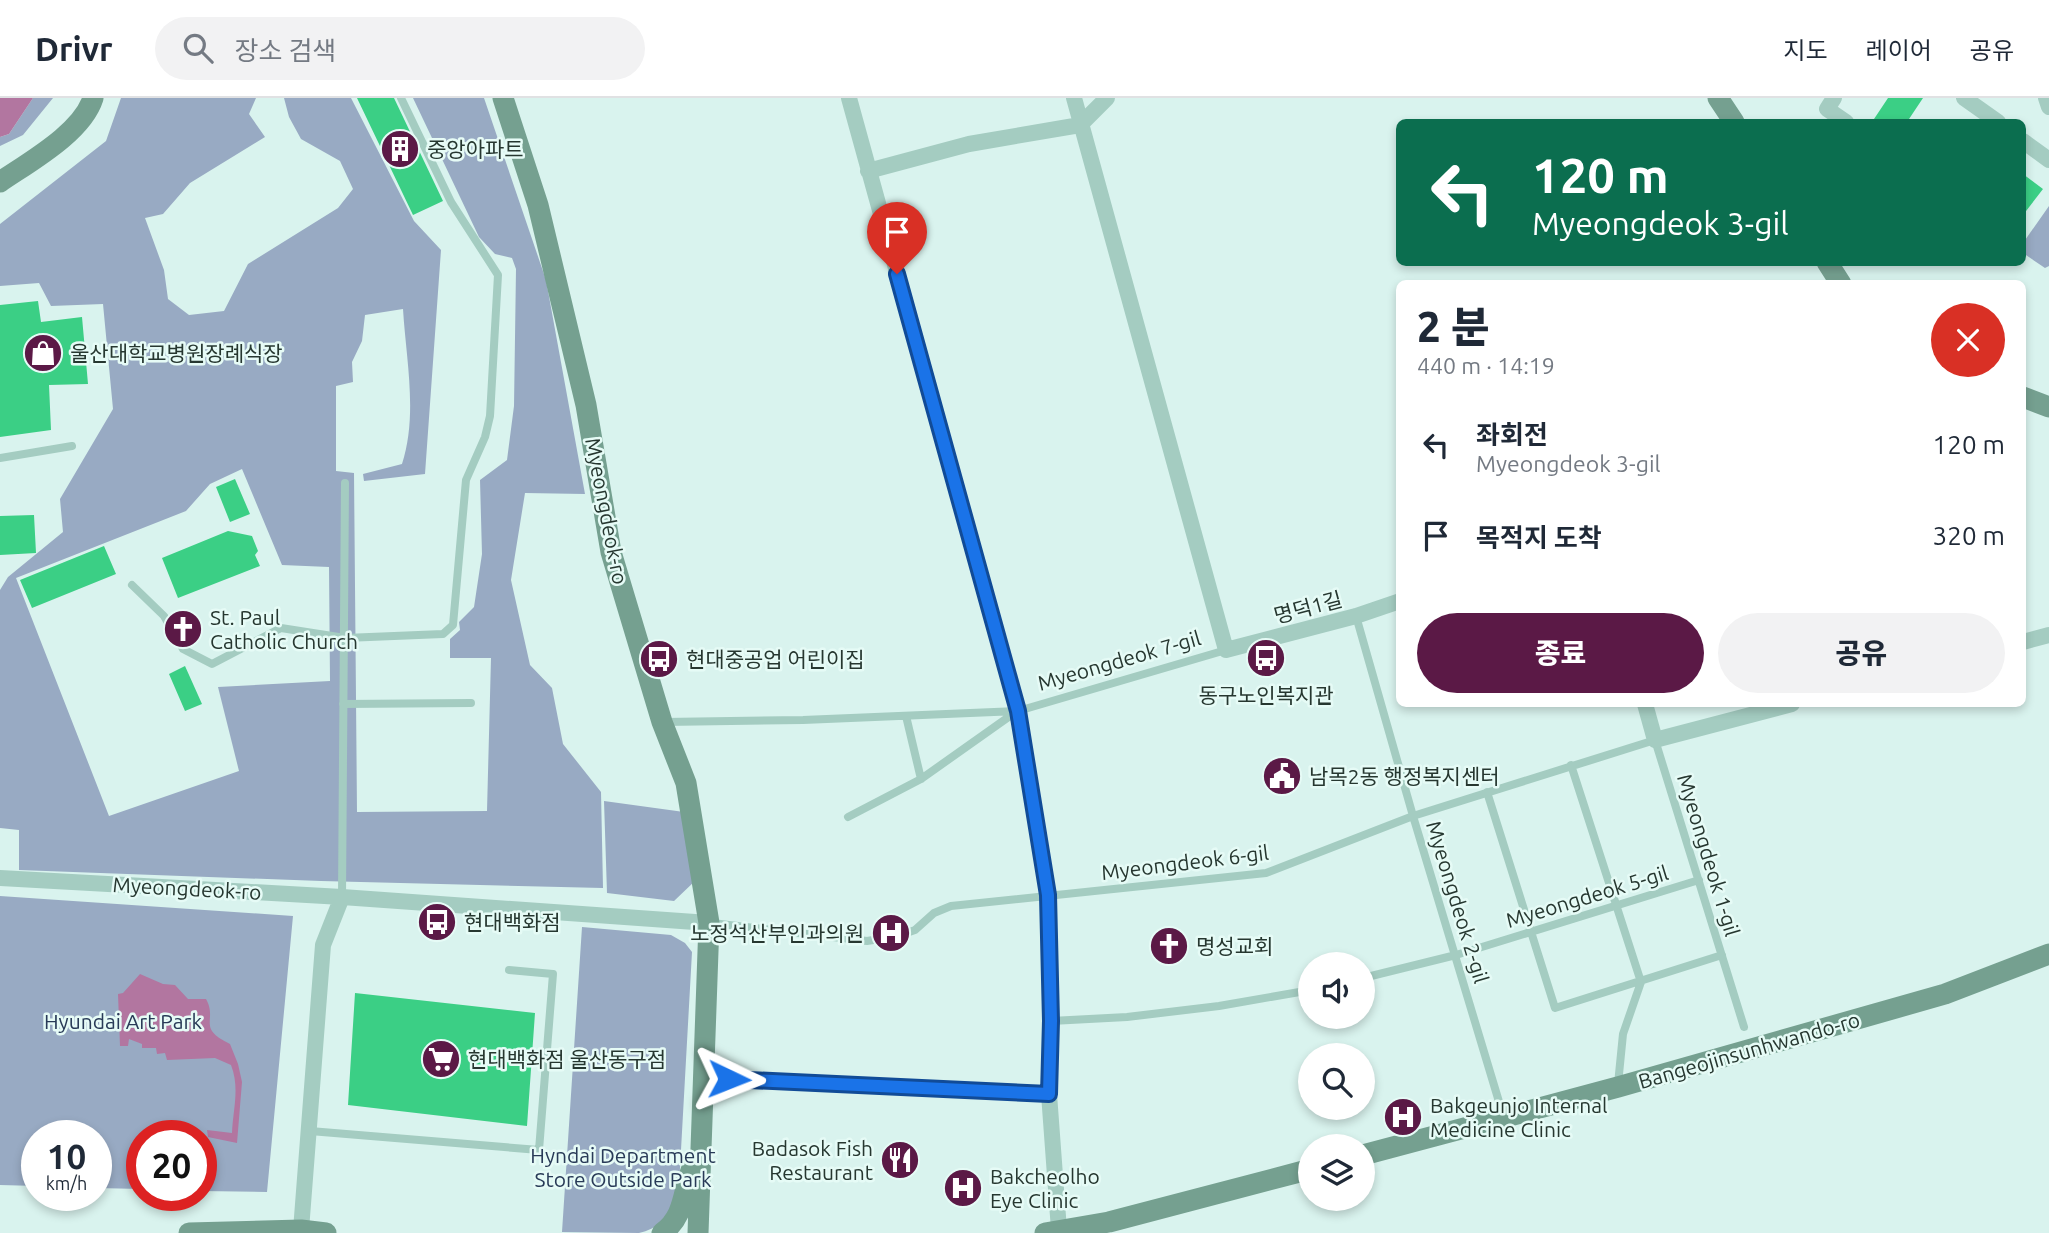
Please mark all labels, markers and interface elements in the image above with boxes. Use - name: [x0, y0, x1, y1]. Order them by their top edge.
- search box: [155, 17, 645, 80]
- icon: search: [179, 29, 217, 67]
- text: Drivr: [35, 30, 113, 67]
- text: 장소 검색: [235, 36, 336, 65]
- text: 지도: [1783, 37, 1828, 64]
- text: 레이어: [1866, 37, 1932, 64]
- text: 공유: [1970, 37, 2014, 64]
- building icon: 중앙아파트: [379, 128, 421, 170]
- place label: 중앙아파트: [427, 137, 524, 161]
- icon: left: [1417, 147, 1508, 238]
- text: 120 m: [1532, 147, 1669, 202]
- pin: [867, 202, 927, 274]
- text: Myeongdeok 3-gil: [1532, 205, 1789, 241]
- icon: arrive: [878, 213, 916, 251]
- text: 2 분: [1417, 303, 1489, 350]
- button: close: [1931, 303, 2005, 377]
- shop icon: 울산대학교병원장례식장: [22, 332, 64, 374]
- place label: 울산대학교병원장례식장: [70, 341, 283, 365]
- text: 440 m · 14:19: [1417, 353, 1555, 378]
- text: 좌회전: [1476, 420, 1548, 449]
- icon: left: [1417, 426, 1455, 464]
- text: 120 m: [1933, 430, 2005, 459]
- street label: Myeongdeok-ro: [581, 436, 633, 586]
- text: Myeongdeok 3-gil: [1476, 451, 1661, 476]
- icon: arrive: [1417, 517, 1455, 555]
- text: 320 m: [1933, 521, 2005, 550]
- text: 목적지 도착: [1476, 523, 1602, 552]
- street label: 명덕1길: [1271, 586, 1345, 628]
- place label: St. Paul Catholic Church: [210, 605, 358, 653]
- church icon: St. Paul Catholic Church: [162, 608, 204, 650]
- button: 종료: [1417, 613, 1704, 693]
- button: 공유: [1718, 613, 2005, 693]
- street label: Myeongdeok 7-gil: [1035, 625, 1203, 695]
- bus stop icon: 동구노인복지관: [1245, 637, 1287, 679]
- bus stop icon: 현대중공업 어린이집: [638, 638, 680, 680]
- place label: 현대중공업 어린이집: [686, 647, 865, 671]
- place label: 동구노인복지관: [1198, 683, 1334, 707]
- public building icon: 남목2동 행정복지센터: [1261, 755, 1303, 797]
- place label: 남목2동 행정복지센터: [1309, 764, 1500, 788]
- street label: Myeongdeok 1-gil: [1673, 771, 1745, 939]
- street label: Myeongdeok 2-gil: [1422, 818, 1494, 986]
- street label: Myeongdeok 6-gil: [1100, 840, 1270, 884]
- street label: Myeongdeok 5-gil: [1503, 860, 1671, 932]
- street label: Myeongdeok-ro: [112, 872, 262, 904]
- bus stop icon: 현대백화점: [416, 901, 458, 943]
- place label: 현대백화점: [464, 910, 561, 934]
- hospital icon: 노정석산부인과의원: [870, 912, 912, 954]
- place label: 노정석산부인과의원: [690, 921, 864, 945]
- church icon: 명성교회: [1148, 925, 1190, 967]
- place label: 명성교회: [1196, 934, 1273, 958]
- map controls: [1298, 952, 1375, 1211]
- button: sound: [1298, 952, 1375, 1029]
- street label: Bangeojinsunhwando-ro: [1635, 1007, 1863, 1093]
- park label: Hyundai Art Park: [44, 1009, 202, 1033]
- supermarket icon: 현대백화점 울산동구점: [420, 1038, 462, 1080]
- position arrow: [692, 1042, 766, 1116]
- button: search: [1298, 1043, 1375, 1120]
- place label: 현대백화점 울산동구점: [468, 1047, 666, 1071]
- place label: Bakgeunjo Internal Medicine Clinic: [1430, 1093, 1608, 1141]
- hospital icon: Bakgeunjo Internal Medicine Clinic: [1382, 1096, 1424, 1138]
- speed limit sign: 20: [126, 1120, 217, 1211]
- button: layers: [1298, 1134, 1375, 1211]
- text: 10: [47, 1136, 86, 1176]
- place label: Badasok Fish Restaurant: [752, 1136, 873, 1184]
- restaurant icon: Badasok Fish Restaurant: [879, 1139, 921, 1181]
- park label: Hyndai Department Store Outside Park: [530, 1143, 716, 1191]
- place label: Bakcheolho Eye Clinic: [990, 1164, 1100, 1212]
- hospital icon: Bakcheolho Eye Clinic: [942, 1167, 984, 1209]
- text: km/h: [46, 1173, 87, 1193]

